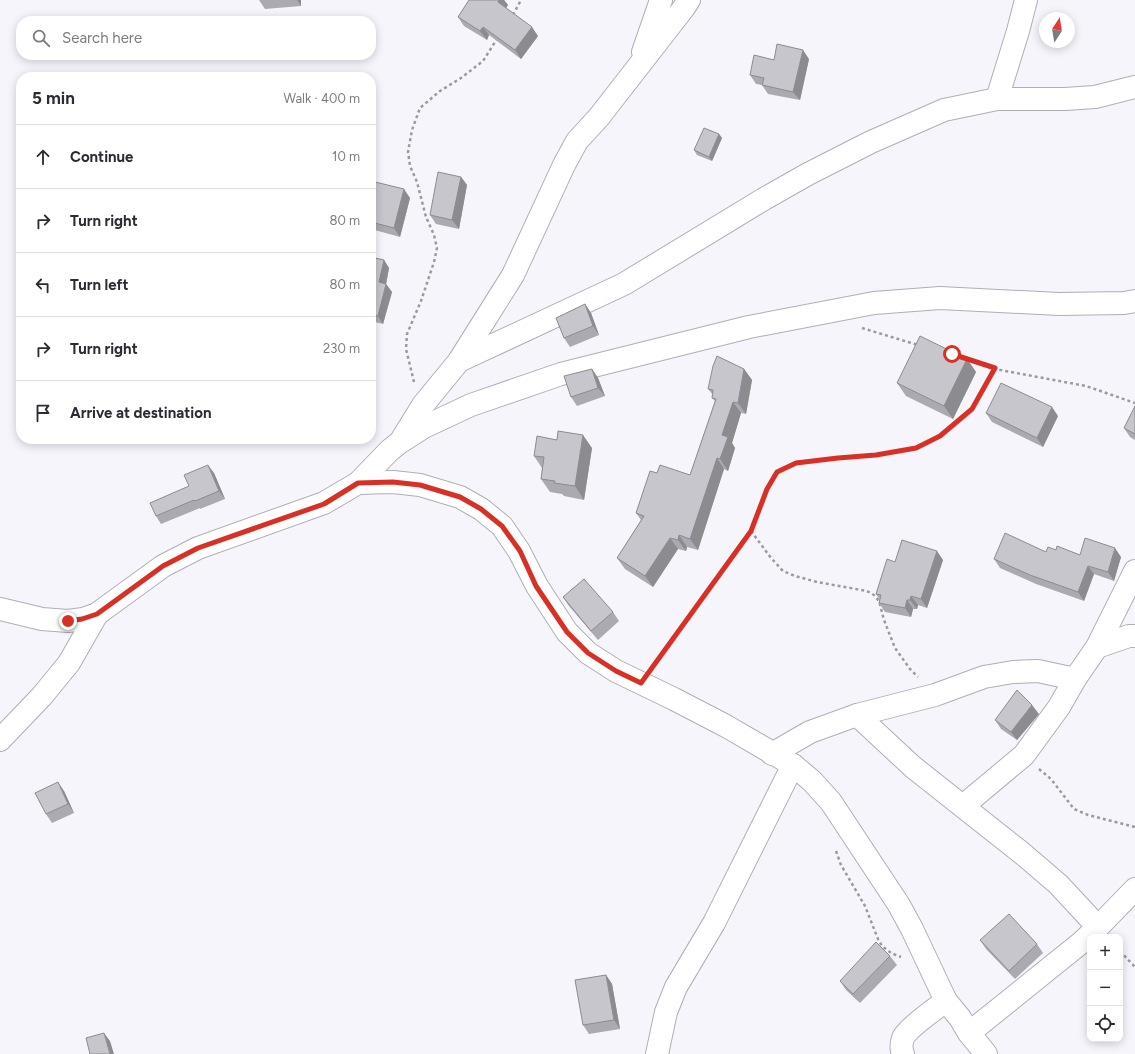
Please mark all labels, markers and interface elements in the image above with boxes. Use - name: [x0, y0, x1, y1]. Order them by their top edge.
- north arrow: [1039, 12, 1075, 48]
- search box: [16, 16, 376, 60]
- icon: search: [30, 27, 52, 49]
- text: Search here: [62, 29, 142, 47]
- text: 5 min: [32, 88, 75, 108]
- text: Walk · 400 m: [284, 91, 360, 106]
- icon: ahead: [32, 146, 54, 168]
- text: Continue: [70, 148, 133, 166]
- text: 10 m: [332, 149, 360, 164]
- icon: right: [32, 210, 54, 232]
- text: Turn right: [70, 212, 138, 230]
- text: 80 m: [329, 213, 360, 228]
- icon: left: [32, 274, 54, 296]
- text: Turn left: [70, 276, 128, 294]
- text: 80 m: [329, 277, 360, 292]
- icon: right: [32, 338, 54, 360]
- text: Turn right: [70, 340, 138, 358]
- text: 230 m: [323, 341, 360, 356]
- route start: [943, 345, 961, 363]
- icon: arrive: [32, 402, 54, 424]
- text: Arrive at destination: [70, 404, 211, 422]
- route end: [59, 612, 77, 630]
- map controls: [1087, 934, 1123, 1042]
- button: +: [1087, 934, 1123, 970]
- button: −: [1087, 970, 1123, 1006]
- button: locate: [1087, 1006, 1123, 1042]

